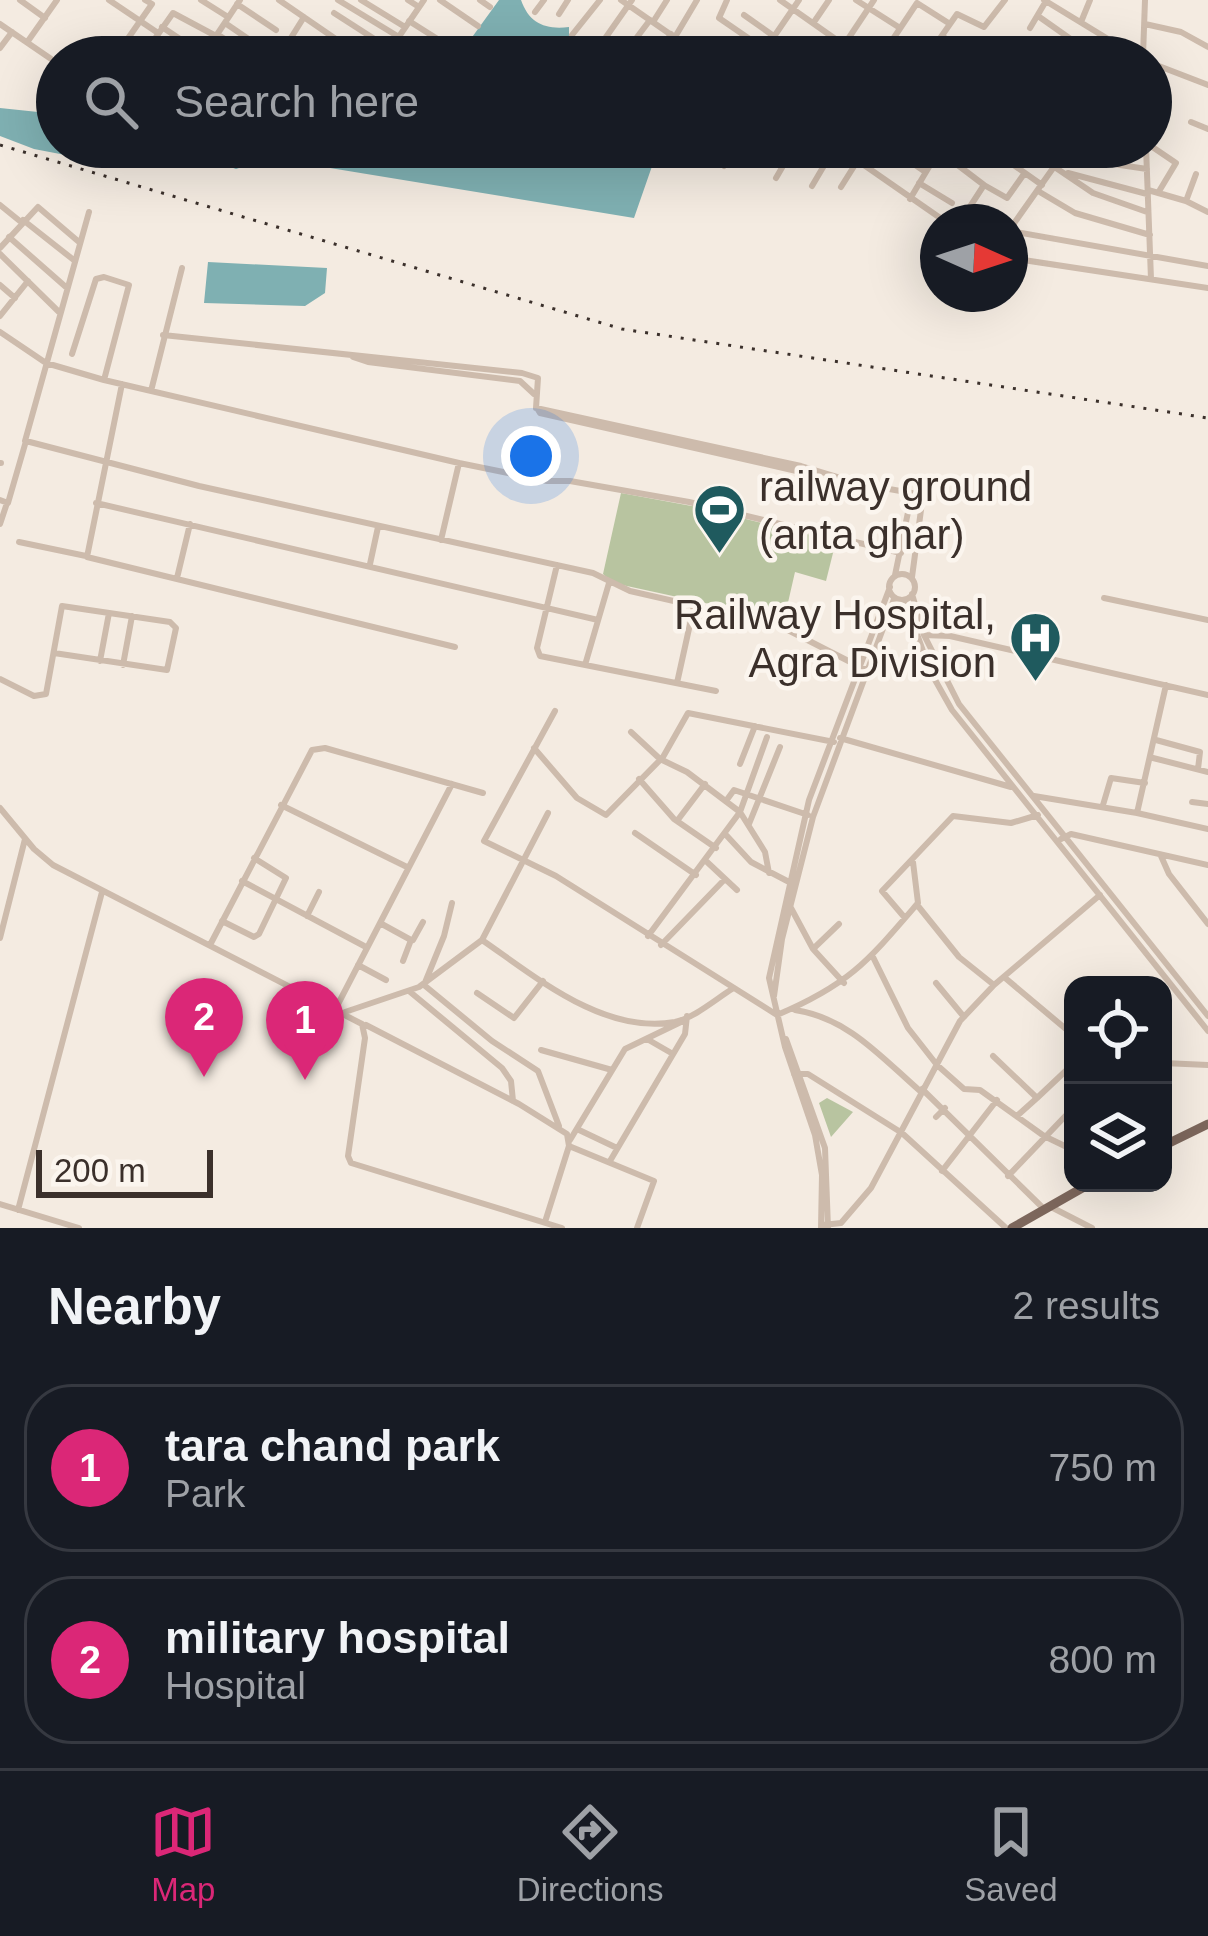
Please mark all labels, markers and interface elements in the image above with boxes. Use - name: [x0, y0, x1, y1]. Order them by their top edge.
- search box: [36, 36, 1172, 168]
- icon: search: [78, 69, 144, 135]
- text: Search here: [174, 76, 419, 127]
- north arrow: [920, 204, 1028, 312]
- your location: [501, 426, 561, 486]
- place label: railway ground (anta ghar): [759, 463, 1032, 558]
- sports icon: railway ground (anta ghar): [692, 482, 748, 556]
- place label: Railway Hospital, Agra Division: [674, 591, 996, 686]
- hospital icon: Railway Hospital, Agra Division: [1007, 610, 1063, 684]
- map controls: [1064, 976, 1172, 1192]
- button: locate: [1064, 976, 1172, 1084]
- pin: 2: [165, 978, 243, 1077]
- pin: 1: [266, 981, 344, 1080]
- button: layers: [1064, 1084, 1172, 1192]
- scale bar: [36, 1144, 213, 1197]
- text: 200 m: [54, 1152, 146, 1189]
- text: Nearby: [48, 1278, 221, 1335]
- text: 2 results: [1013, 1284, 1160, 1327]
- text: tara chand park: [165, 1420, 500, 1471]
- text: 1: [79, 1446, 101, 1489]
- text: 750 m: [1049, 1446, 1157, 1489]
- text: Park: [165, 1472, 245, 1515]
- text: military hospital: [165, 1612, 510, 1663]
- text: 2: [79, 1638, 101, 1681]
- text: 800 m: [1049, 1638, 1157, 1681]
- text: Hospital: [165, 1664, 306, 1707]
- tab: Map: [150, 1799, 216, 1909]
- tab: Directions: [517, 1799, 664, 1909]
- tab: Saved: [964, 1799, 1058, 1909]

